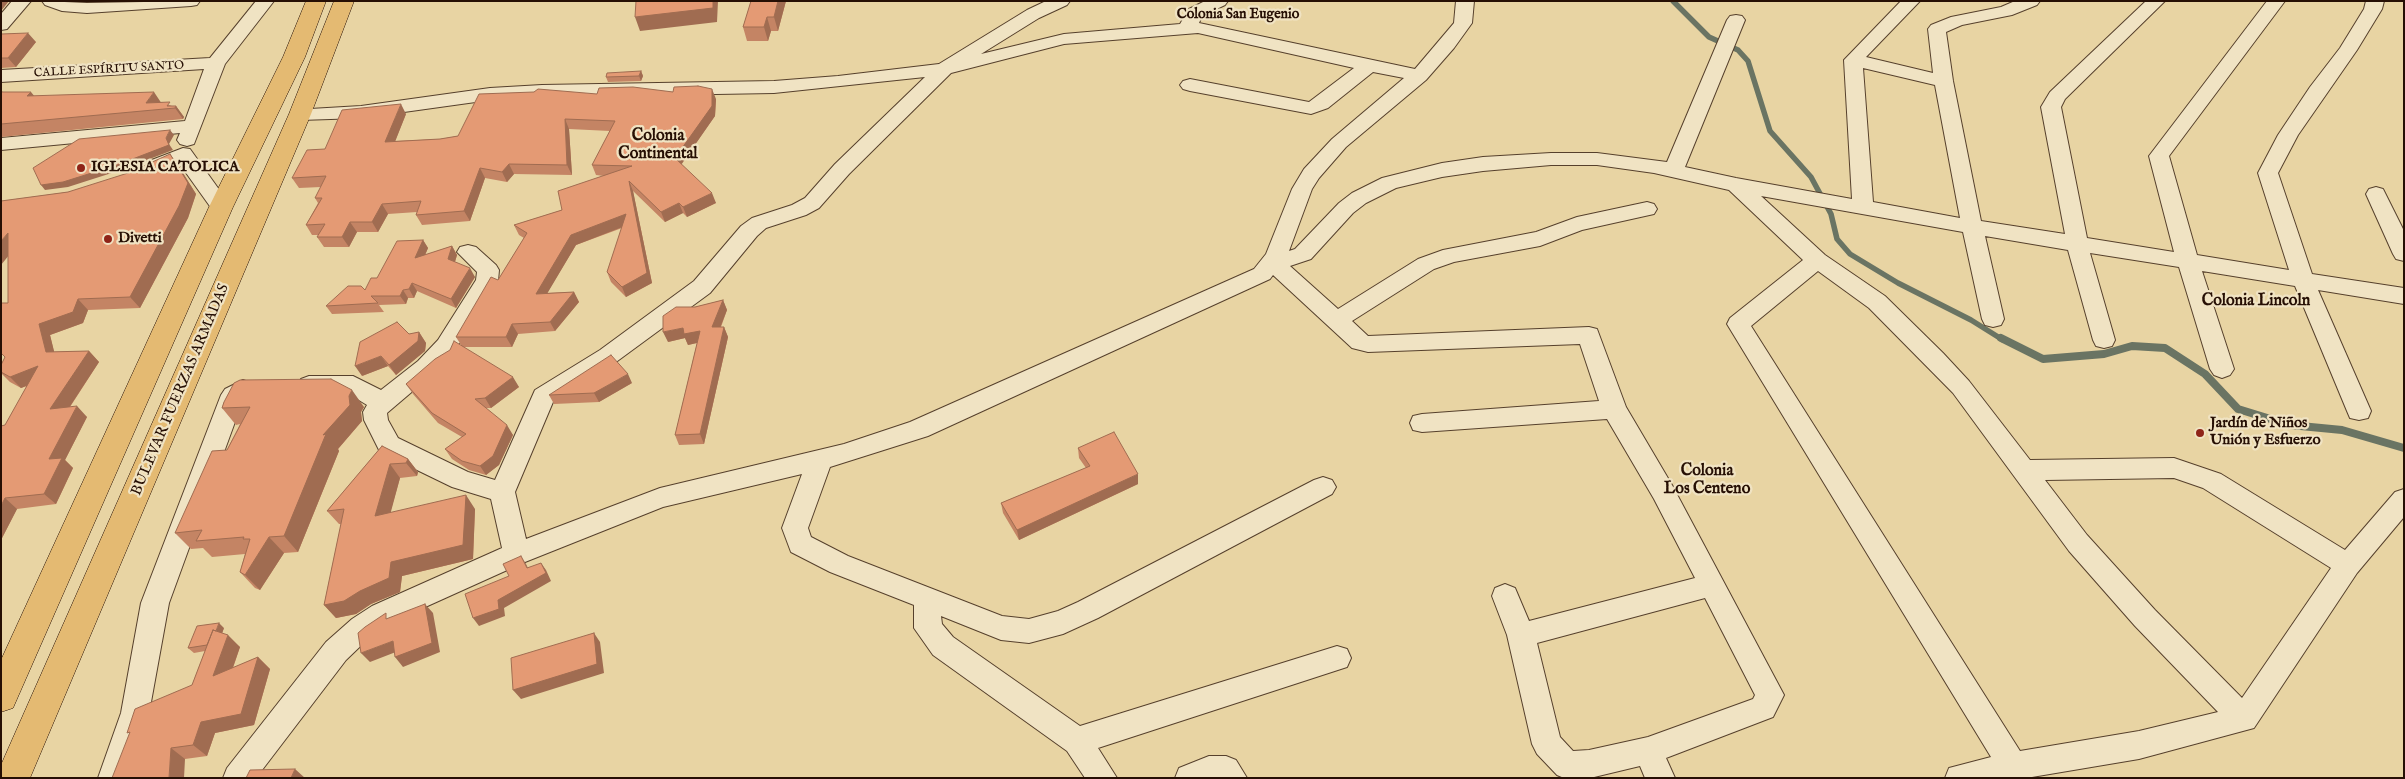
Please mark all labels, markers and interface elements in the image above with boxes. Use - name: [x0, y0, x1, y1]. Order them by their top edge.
- district label: Colonia San Eugenio: [1177, 7, 1299, 23]
- street label: CALLE ESPÍRITU SANTO: [34, 59, 184, 81]
- district label: Colonia Continental: [618, 127, 698, 165]
- place label: IGLESIA CATOLICA: [91, 159, 239, 177]
- marker: IGLESIA CATOLICA: [75, 162, 87, 174]
- place label: Divetti: [118, 230, 162, 248]
- marker: Divetti: [102, 233, 114, 245]
- street label: BULEVAR FUERZAS ARMADAS: [128, 282, 234, 498]
- district label: Colonia Lincoln: [2202, 292, 2310, 312]
- place label: Jardín de Niños Unión y Esfuerzo: [2210, 415, 2321, 450]
- marker: Jardín de Niños Unión y Esfuerzo: [2194, 427, 2206, 439]
- district label: Colonia Los Centeno: [1664, 462, 1750, 500]

